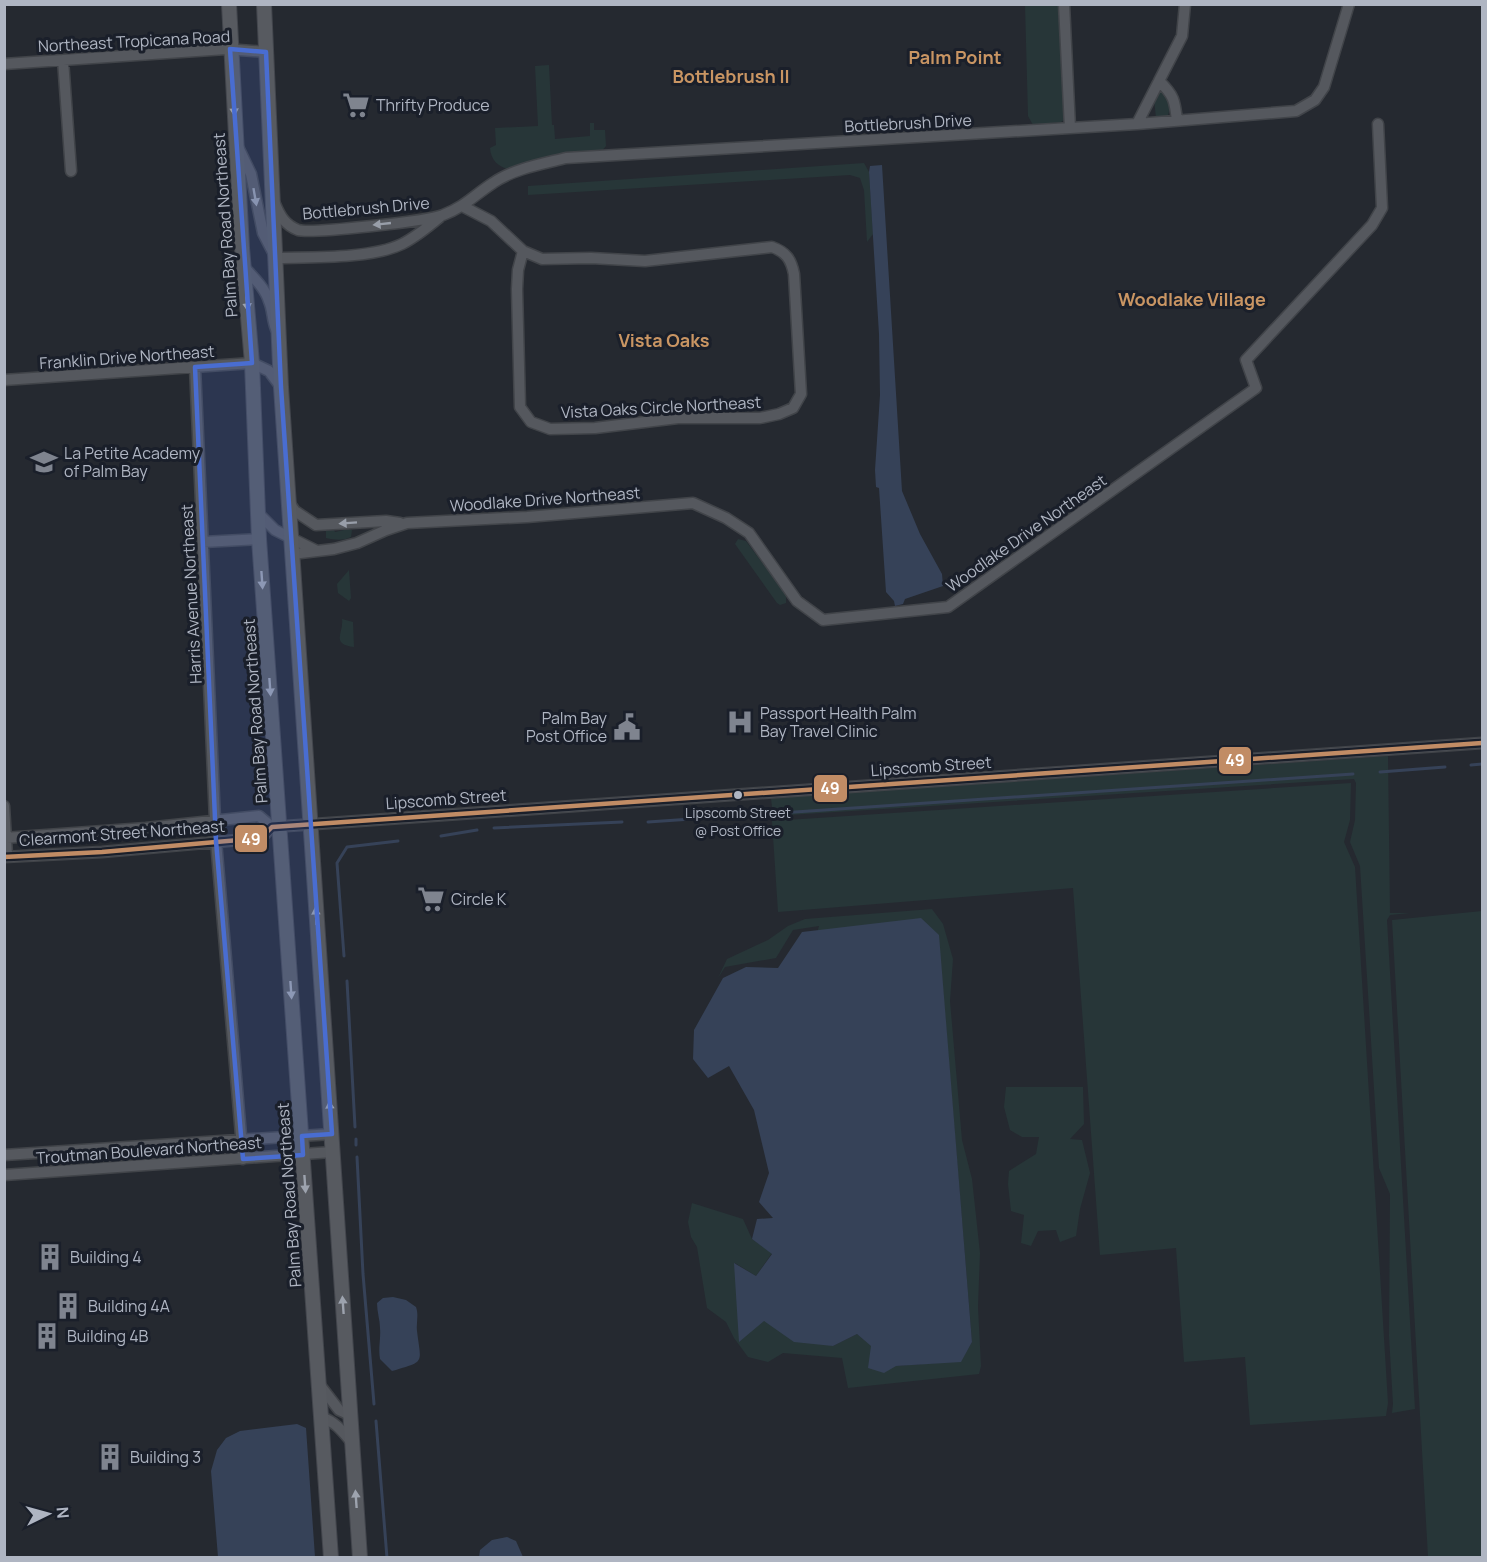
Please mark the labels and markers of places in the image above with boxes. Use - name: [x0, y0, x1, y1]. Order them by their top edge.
- supermarket icon: Thrifty Produce: [341, 90, 371, 120]
- place label: Thrifty Produce: [376, 94, 490, 116]
- place label: La Petite Academy of Palm Bay: [64, 442, 201, 482]
- school or university icon: La Petite Academy of Palm Bay: [29, 447, 59, 477]
- place label: Passport Health Palm Bay Travel Clinic: [760, 702, 917, 742]
- place label: Palm Bay Post Office: [526, 707, 608, 747]
- hospital icon: Passport Health Palm Bay Travel Clinic: [725, 707, 755, 737]
- public building icon: Palm Bay Post Office: [612, 712, 642, 742]
- marker: Lipscomb Street @ Post Office: [732, 789, 744, 801]
- place label: Lipscomb Street @ Post Office: [685, 803, 791, 840]
- supermarket icon: Circle K: [416, 884, 446, 914]
- place label: Circle K: [451, 888, 507, 910]
- building icon: Building 4: [35, 1242, 65, 1272]
- place label: Building 4: [70, 1246, 142, 1268]
- building icon: Building 4A: [53, 1291, 83, 1321]
- place label: Building 4A: [88, 1295, 170, 1317]
- building icon: Building 4B: [32, 1321, 62, 1351]
- place label: Building 4B: [67, 1325, 149, 1347]
- building icon: Building 3: [95, 1442, 125, 1472]
- place label: Building 3: [130, 1446, 201, 1468]

